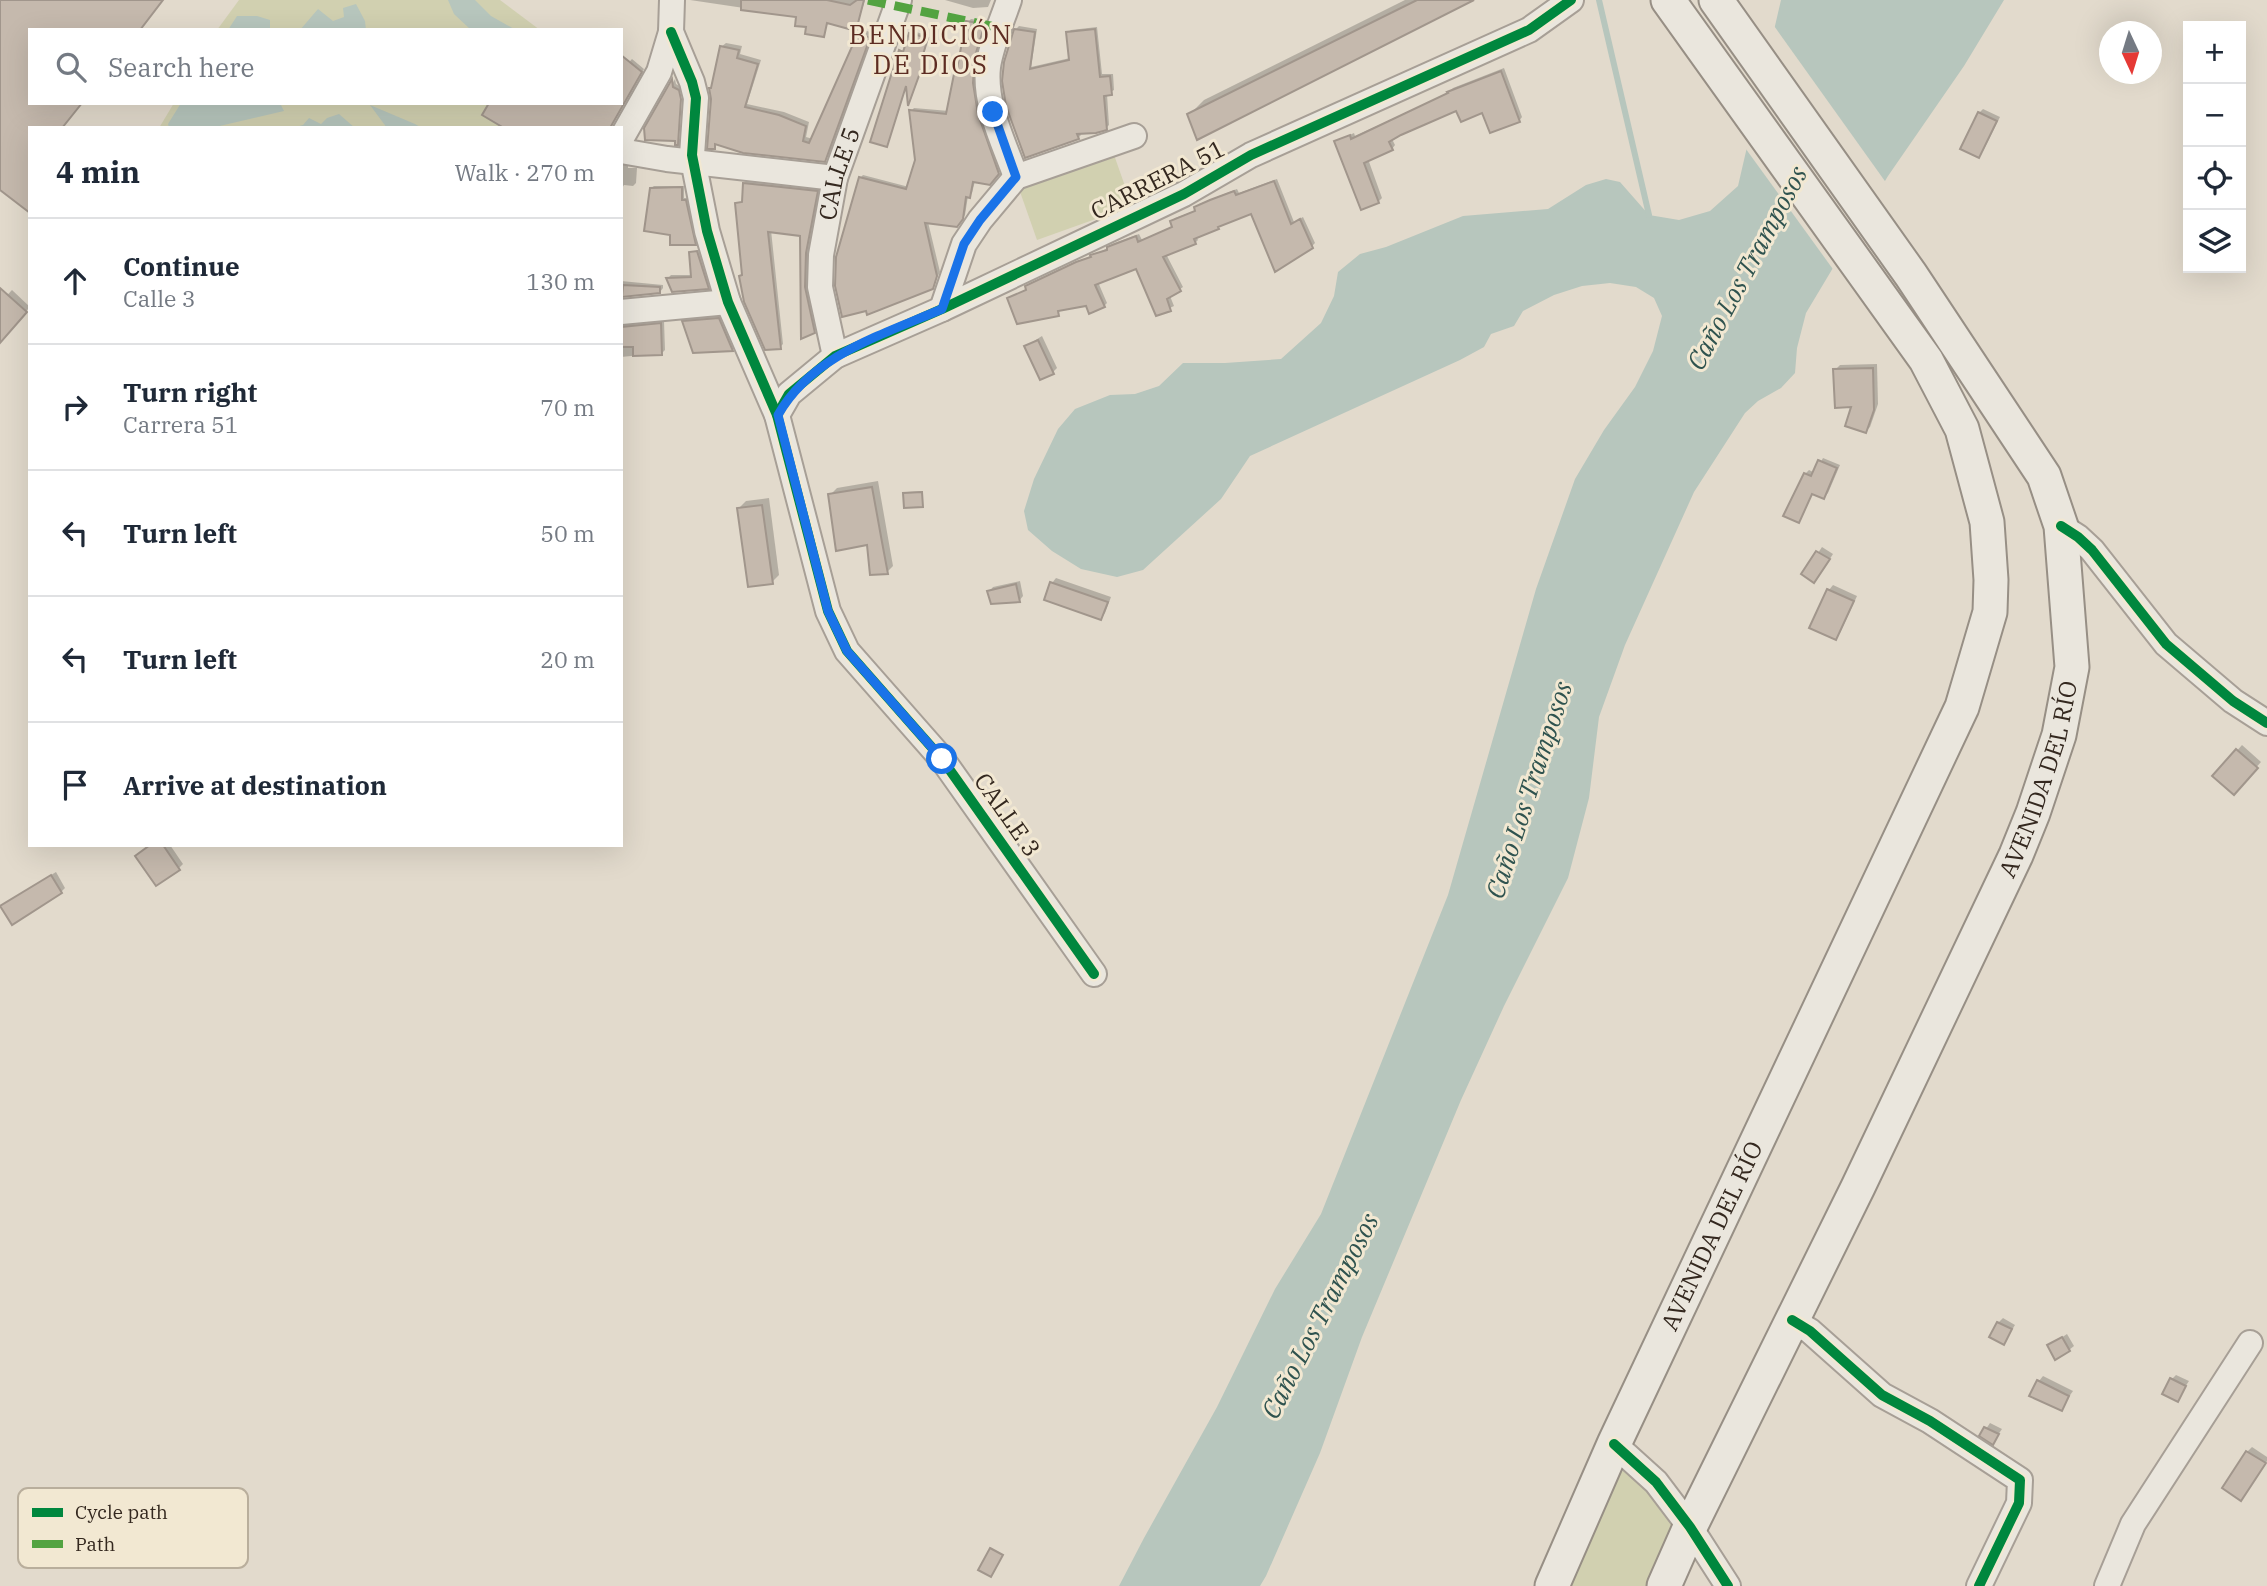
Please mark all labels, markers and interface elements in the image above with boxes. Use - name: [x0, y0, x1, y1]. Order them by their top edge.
- district label: BENDICIÓN DE DIOS: [849, 17, 1013, 81]
- north arrow: [2099, 21, 2162, 84]
- map controls: [2183, 21, 2246, 273]
- button: +: [2183, 21, 2246, 84]
- search box: [28, 28, 623, 105]
- icon: search: [52, 48, 90, 86]
- text: Search here: [108, 50, 254, 84]
- button: −: [2183, 84, 2246, 147]
- route end: [977, 96, 1008, 127]
- street label: CALLE 5: [811, 122, 867, 223]
- street label: CARRERA 51: [1085, 132, 1230, 227]
- button: locate: [2183, 147, 2246, 210]
- text: 4 min: [56, 152, 140, 191]
- text: Walk · 270 m: [454, 157, 595, 187]
- water label: Caño Los Tramposos: [1678, 160, 1814, 375]
- button: layers: [2183, 210, 2246, 273]
- text: Continue: [123, 249, 240, 283]
- icon: ahead: [56, 262, 94, 300]
- text: 130 m: [526, 266, 595, 296]
- text: Calle 3: [123, 283, 196, 313]
- text: Turn right: [123, 375, 257, 409]
- icon: right: [56, 388, 94, 426]
- text: 70 m: [540, 392, 595, 422]
- text: Carrera 51: [123, 409, 239, 439]
- icon: left: [56, 514, 94, 552]
- text: Turn left: [123, 516, 237, 550]
- text: 50 m: [540, 518, 595, 548]
- icon: left: [56, 640, 94, 678]
- text: Turn left: [123, 642, 237, 676]
- text: 20 m: [540, 644, 595, 674]
- water label: Caño Los Tramposos: [1477, 677, 1579, 902]
- street label: AVENIDA DEL RÍO: [1991, 678, 2084, 882]
- route start: [926, 743, 957, 774]
- icon: arrive: [56, 766, 94, 804]
- street label: CALLE 3: [967, 766, 1048, 863]
- text: Arrive at destination: [123, 768, 387, 802]
- street label: AVENIDA DEL RÍO: [1653, 1136, 1770, 1335]
- water label: Caño Los Tramposos: [1253, 1207, 1386, 1424]
- legend: [18, 1488, 248, 1568]
- text: Cycle path: [75, 1500, 168, 1524]
- text: Path: [75, 1532, 115, 1556]

